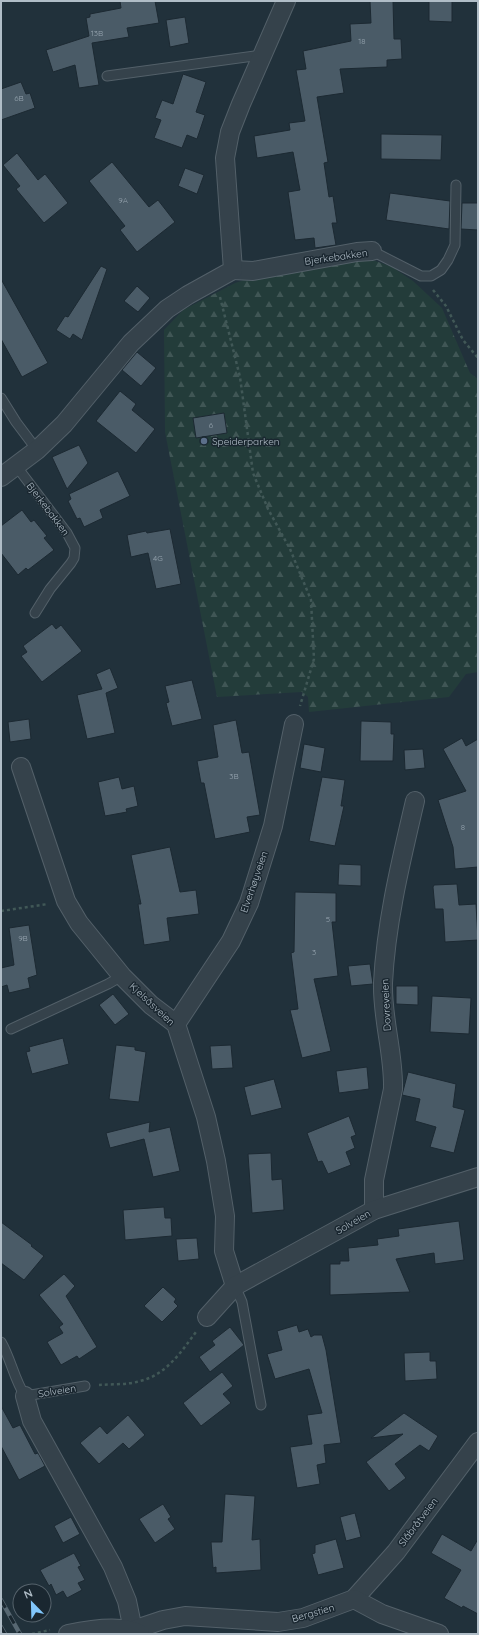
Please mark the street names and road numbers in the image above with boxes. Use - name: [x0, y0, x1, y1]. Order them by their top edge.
- street label: Bjerkebakken: [304, 246, 368, 268]
- street label: Bjerkebakken: [24, 480, 72, 538]
- street label: Elverhøyveien: [237, 849, 271, 915]
- street label: Dovreveien: [378, 979, 394, 1031]
- street label: Kjelsåsveien: [127, 980, 177, 1028]
- street label: Solveien: [333, 1207, 373, 1237]
- street label: Solveien: [37, 1382, 77, 1400]
- street label: Slåbråtveien: [395, 1495, 441, 1549]
- street label: Bergstien: [290, 1601, 336, 1625]

